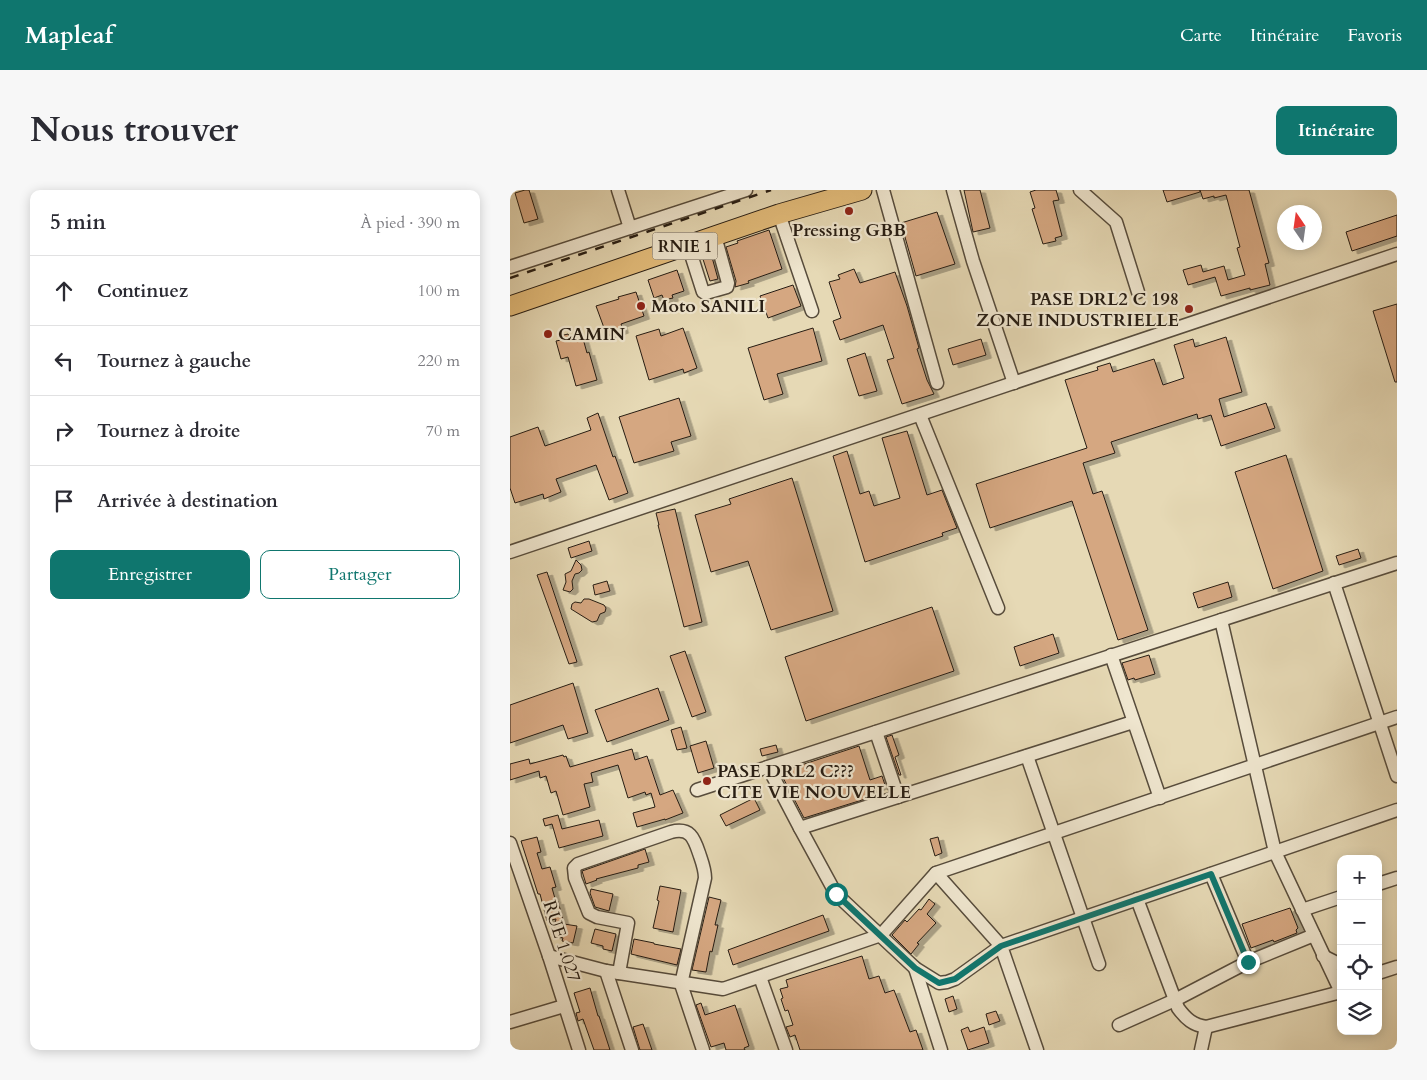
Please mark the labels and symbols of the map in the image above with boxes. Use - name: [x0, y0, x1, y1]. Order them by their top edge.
- marker: Pressing GBB: [843, 205, 855, 217]
- north arrow: [1277, 205, 1322, 250]
- place label: Pressing GBB: [792, 218, 906, 243]
- road number: RNIE 1: [652, 232, 718, 260]
- place label: PASE DRL2 C 198 ZONE INDUSTRIELLE: [976, 287, 1179, 333]
- place label: Moto SANILI: [651, 294, 765, 319]
- marker: Moto SANILI: [635, 300, 647, 312]
- marker: PASE DRL2 C 198 ZONE INDUSTRIELLE: [1183, 303, 1195, 315]
- place label: CAMIN: [558, 322, 625, 347]
- marker: CAMIN: [542, 328, 554, 340]
- place label: PASE DRL2 C??? CITE VIE NOUVELLE: [717, 759, 911, 805]
- marker: PASE DRL2 C??? CITE VIE NOUVELLE: [701, 775, 713, 787]
- route start: [825, 883, 848, 906]
- street label: RUE 1.027: [537, 897, 586, 985]
- route end: [1237, 951, 1260, 974]

